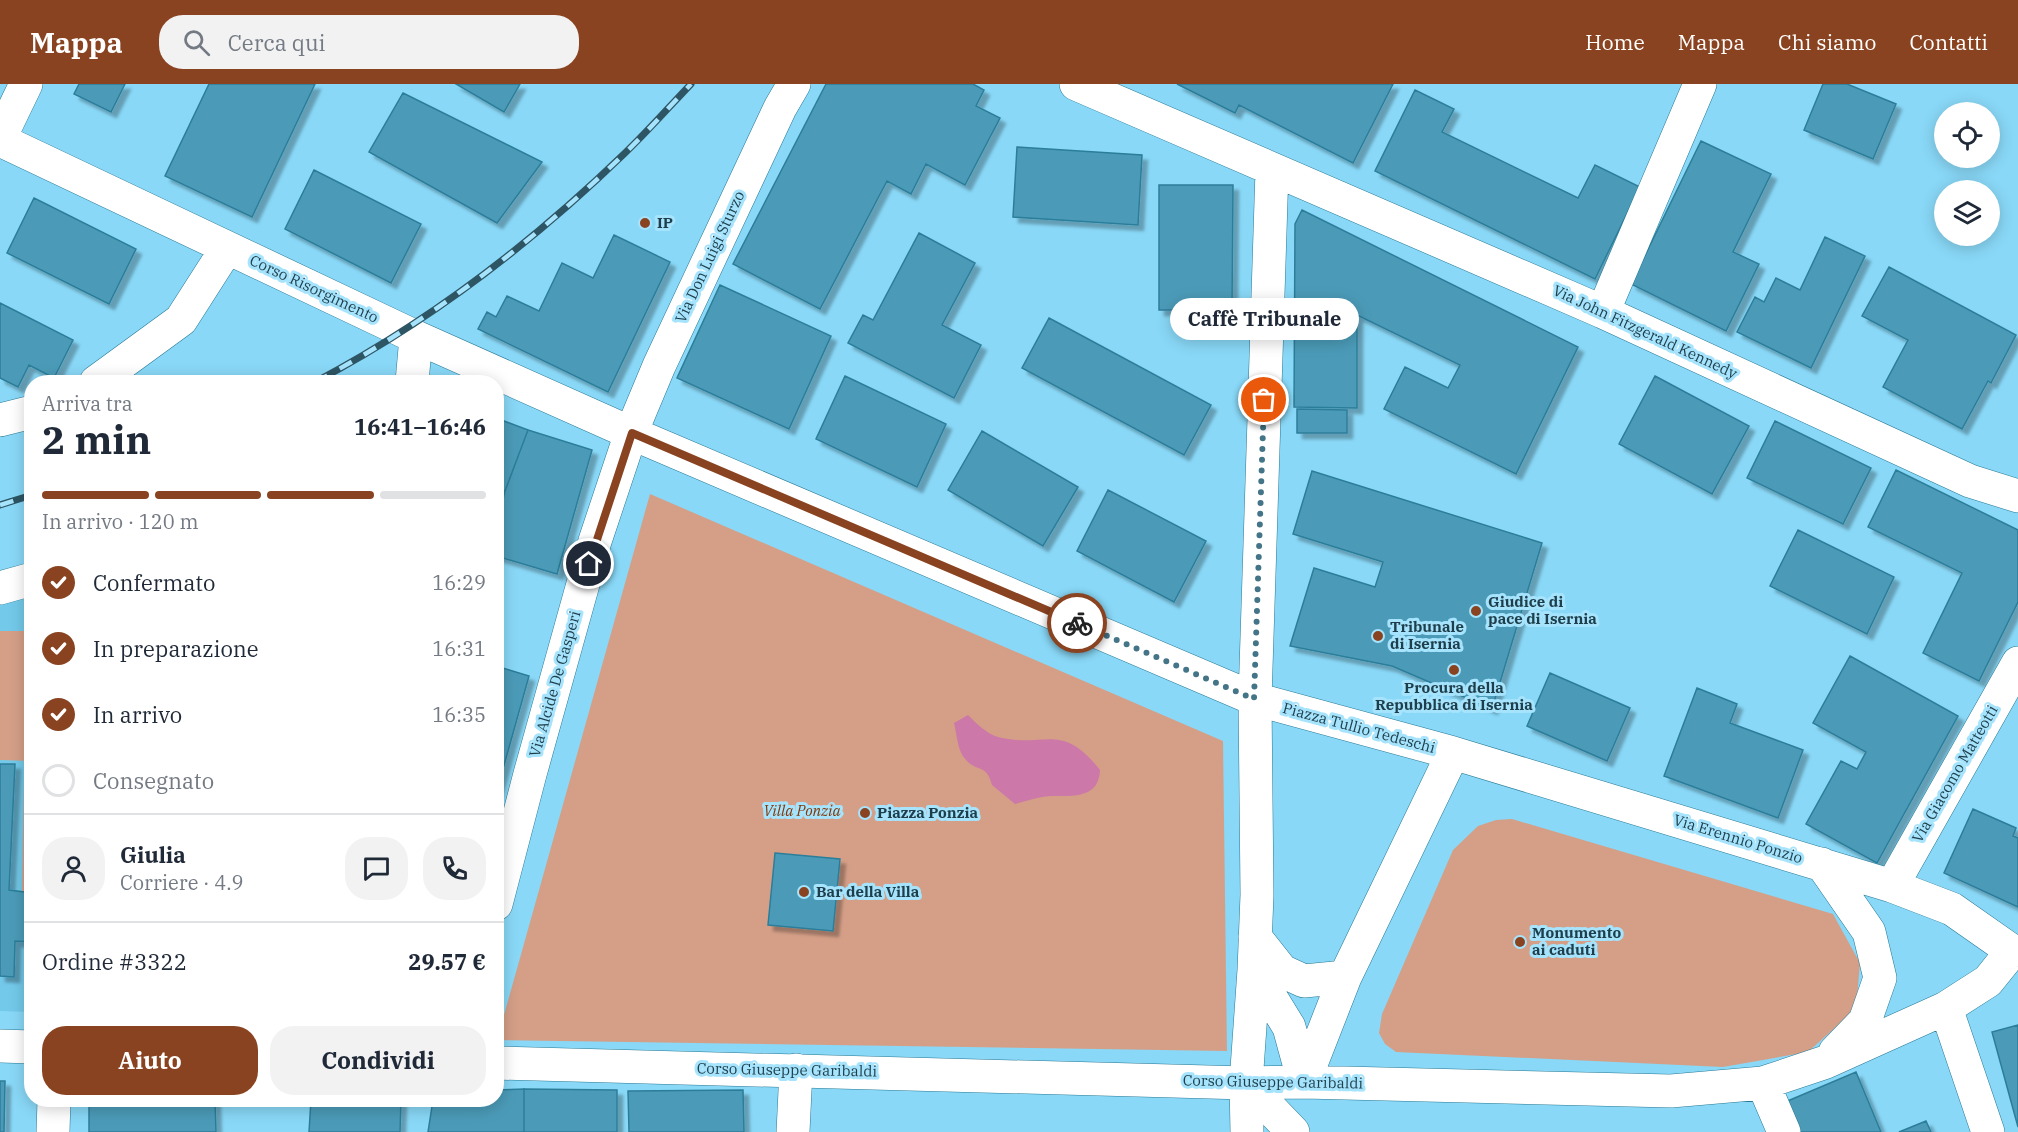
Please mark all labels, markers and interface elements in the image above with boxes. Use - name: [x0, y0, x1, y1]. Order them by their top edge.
- search box: [159, 15, 579, 69]
- text: Mappa: [30, 24, 123, 61]
- icon: search: [180, 26, 213, 59]
- text: Cerca qui: [228, 28, 326, 57]
- text: Home: [1585, 28, 1645, 56]
- text: Mappa: [1678, 28, 1745, 56]
- text: Chi siamo: [1778, 28, 1876, 56]
- text: Contatti: [1909, 28, 1988, 56]
- map controls: [1934, 102, 2000, 246]
- button: locate: [1934, 102, 2000, 168]
- button: layers: [1934, 180, 2000, 246]
- street label: Via Don Luigi Sturzo: [671, 188, 748, 326]
- place label: IP: [657, 213, 673, 232]
- marker: IP: [638, 216, 652, 230]
- street label: Corso Risorgimento: [247, 250, 382, 327]
- street label: Via John Fitzgerald Kennedy: [1550, 280, 1740, 383]
- callout: Caffè Tribunale: [1170, 298, 1358, 340]
- text: Caffè Tribunale: [1188, 305, 1341, 332]
- pin: [1238, 374, 1289, 425]
- icon: bag: [1247, 383, 1280, 416]
- text: Arriva tra: [42, 390, 133, 417]
- text: 16:41–16:46: [354, 412, 486, 441]
- text: 2 min: [42, 414, 151, 465]
- text: In arrivo · 120 m: [42, 508, 199, 535]
- pin: [563, 538, 614, 589]
- icon: home: [572, 547, 605, 580]
- icon: check: [42, 566, 75, 599]
- text: Confermato: [93, 568, 215, 597]
- text: 16:29: [432, 569, 486, 596]
- place label: Giudice di pace di Isernia: [1488, 592, 1597, 628]
- courier: [1047, 593, 1107, 653]
- marker: Giudice di pace di Isernia: [1469, 604, 1483, 618]
- icon: bike: [1061, 607, 1094, 640]
- street label: Via Alcide De Gasperi: [525, 608, 585, 759]
- place label: Tribunale di Isernia: [1390, 617, 1464, 653]
- marker: Tribunale di Isernia: [1371, 629, 1385, 643]
- icon: check: [42, 632, 75, 665]
- text: In preparazione: [93, 634, 259, 663]
- text: 16:31: [432, 635, 486, 662]
- marker: Procura della Repubblica di Isernia: [1447, 663, 1461, 677]
- place label: Procura della Repubblica di Isernia: [1375, 678, 1533, 714]
- icon: check: [42, 698, 75, 731]
- street label: Piazza Tullio Tedeschi: [1281, 698, 1438, 757]
- text: In arrivo: [93, 700, 182, 729]
- text: 16:35: [432, 701, 486, 728]
- street label: Via Giacomo Matteotti: [1908, 702, 2002, 846]
- text: Consegnato: [93, 766, 214, 795]
- park label: Villa Ponzia: [763, 801, 841, 820]
- place label: Piazza Ponzia: [877, 803, 979, 822]
- marker: Piazza Ponzia: [858, 806, 872, 820]
- street label: Via Erennio Ponzio: [1671, 810, 1805, 867]
- button: person: [42, 837, 105, 900]
- button: chat: [345, 837, 408, 900]
- button: phone: [423, 837, 486, 900]
- text: Giulia: [120, 840, 186, 869]
- text: Corriere · 4.9: [120, 869, 244, 896]
- place label: Bar della Villa: [816, 882, 920, 901]
- marker: Bar della Villa: [797, 885, 811, 899]
- place label: Monumento ai caduti: [1532, 923, 1621, 959]
- marker: Monumento ai caduti: [1513, 935, 1527, 949]
- text: Ordine #3322: [42, 947, 187, 976]
- text: 29.57 €: [408, 947, 486, 976]
- button: Aiuto: [42, 1026, 258, 1095]
- button: Condividi: [270, 1026, 486, 1095]
- street label: Corso Giuseppe Garibaldi: [697, 1058, 878, 1081]
- street label: Corso Giuseppe Garibaldi: [1183, 1070, 1364, 1093]

